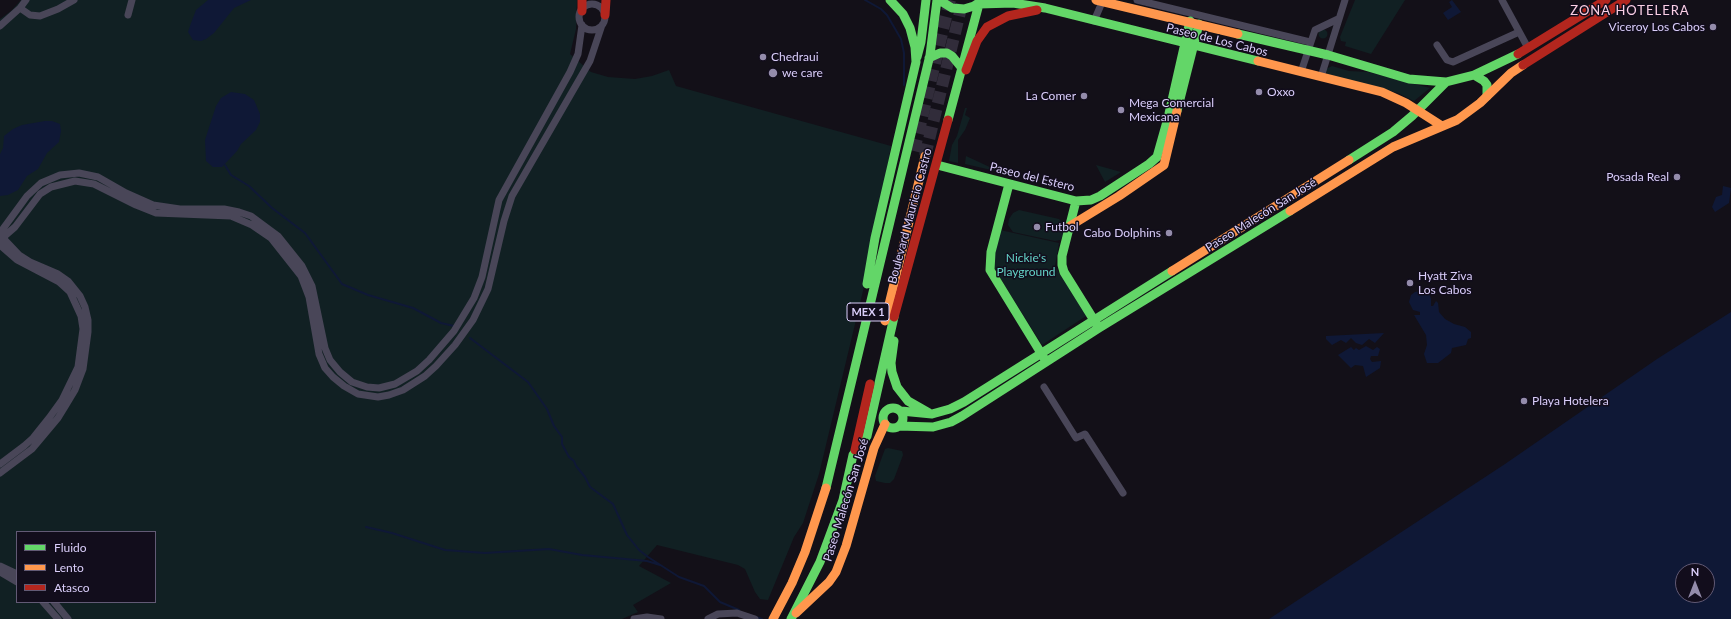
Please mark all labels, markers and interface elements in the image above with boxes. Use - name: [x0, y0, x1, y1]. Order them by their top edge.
- district label: ZONA HOTELERA: [1570, 3, 1690, 19]
- street label: Paseo de Los Cabos: [1165, 20, 1269, 60]
- place label: Viceroy Los Cabos: [1609, 20, 1705, 34]
- marker: Viceroy Los Cabos: [1708, 22, 1718, 32]
- place label: Chedraui: [771, 50, 819, 64]
- marker: Chedraui: [758, 52, 768, 62]
- place label: we care: [782, 66, 823, 80]
- marker: we care: [767, 67, 779, 79]
- place label: Oxxo: [1267, 85, 1295, 99]
- marker: Oxxo: [1254, 87, 1264, 97]
- place label: La Comer: [1026, 89, 1076, 103]
- marker: La Comer: [1079, 91, 1089, 101]
- place label: Mega Comercial Mexicana: [1129, 96, 1214, 124]
- marker: Mega Comercial Mexicana: [1116, 105, 1126, 115]
- street label: Boulevard Mauricio Castro: [885, 147, 935, 285]
- street label: Paseo del Estero: [988, 160, 1076, 194]
- place label: Posada Real: [1606, 170, 1669, 184]
- marker: Posada Real: [1672, 172, 1682, 182]
- street label: Paseo Malecón San José: [1203, 175, 1319, 255]
- place label: Futbol: [1045, 220, 1079, 234]
- marker: Futbol: [1032, 222, 1042, 232]
- place label: Cabo Dolphins: [1084, 226, 1161, 240]
- marker: Cabo Dolphins: [1164, 228, 1174, 238]
- park label: Nickie's Playground: [996, 251, 1056, 279]
- place label: Hyatt Ziva Los Cabos: [1418, 269, 1472, 297]
- marker: Hyatt Ziva Los Cabos: [1405, 278, 1415, 288]
- road number: MEX 1: [847, 303, 889, 321]
- place label: Playa Hotelera: [1532, 394, 1609, 408]
- marker: Playa Hotelera: [1519, 396, 1529, 406]
- street label: Paseo Malecón San José: [820, 437, 872, 563]
- legend: [16, 531, 156, 603]
- text: Fluido: [54, 540, 87, 555]
- text: Lento: [54, 560, 84, 575]
- north arrow: [1675, 563, 1715, 603]
- text: N: [1691, 565, 1699, 578]
- text: Atasco: [54, 580, 90, 595]

